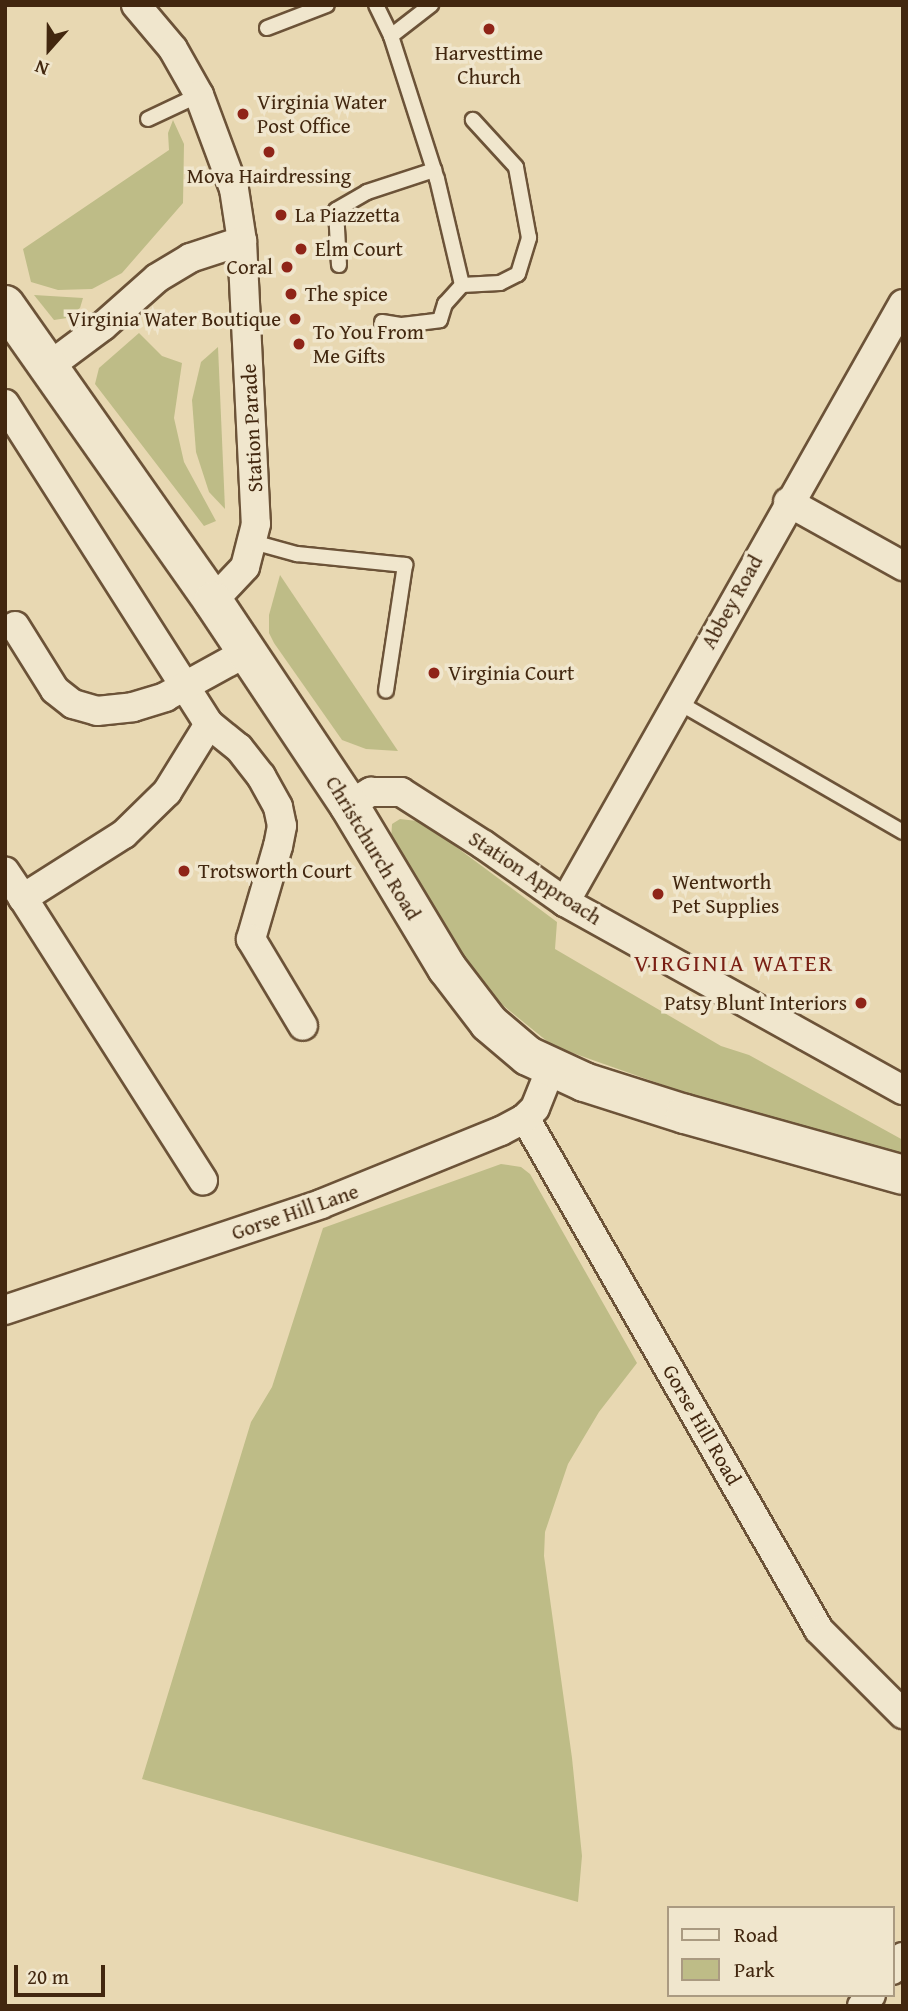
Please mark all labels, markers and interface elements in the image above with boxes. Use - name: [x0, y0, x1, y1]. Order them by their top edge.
- north arrow: [14, 14, 84, 84]
- marker: Harvesttime Church: [481, 21, 497, 37]
- place label: Harvesttime Church: [435, 40, 543, 90]
- text: N: [31, 53, 52, 84]
- place label: Virginia Water Post Office: [257, 89, 387, 139]
- marker: Virginia Water Post Office: [235, 106, 251, 122]
- marker: Mova Hairdressing: [261, 144, 277, 160]
- place label: Mova Hairdressing: [187, 163, 351, 189]
- place label: La Piazzetta: [295, 202, 400, 228]
- marker: La Piazzetta: [273, 207, 289, 223]
- place label: Elm Court: [315, 236, 403, 262]
- marker: Elm Court: [293, 241, 309, 257]
- place label: Coral: [227, 254, 273, 280]
- marker: Coral: [279, 259, 295, 275]
- place label: The spice: [305, 281, 388, 307]
- marker: The spice: [283, 286, 299, 302]
- place label: Virginia Water Boutique: [67, 306, 281, 332]
- marker: Virginia Water Boutique: [287, 311, 303, 327]
- place label: To You From Me Gifts: [313, 319, 424, 369]
- marker: To You From Me Gifts: [291, 336, 307, 352]
- street label: Station Parade: [236, 363, 268, 493]
- street label: Abbey Road: [696, 551, 768, 653]
- place label: Virginia Court: [448, 660, 574, 686]
- marker: Virginia Court: [426, 665, 442, 681]
- street label: Christchurch Road: [320, 772, 426, 924]
- street label: Station Approach: [464, 826, 606, 930]
- place label: Trotsworth Court: [198, 858, 352, 884]
- marker: Trotsworth Court: [176, 863, 192, 879]
- place label: Wentworth Pet Supplies: [672, 869, 779, 919]
- marker: Wentworth Pet Supplies: [650, 886, 666, 902]
- district label: VIRGINIA WATER: [635, 949, 833, 977]
- place label: Patsy Blunt Interiors: [664, 990, 847, 1016]
- marker: Patsy Blunt Interiors: [853, 995, 869, 1011]
- street label: Gorse Hill Lane: [228, 1178, 362, 1246]
- street label: Gorse Hill Road: [657, 1360, 747, 1490]
- legend: [666, 1906, 894, 1997]
- text: Road: [734, 1919, 778, 1950]
- scale bar: [18, 1952, 108, 1996]
- text: Park: [734, 1954, 775, 1985]
- text: 20 m: [27, 1961, 69, 1992]

